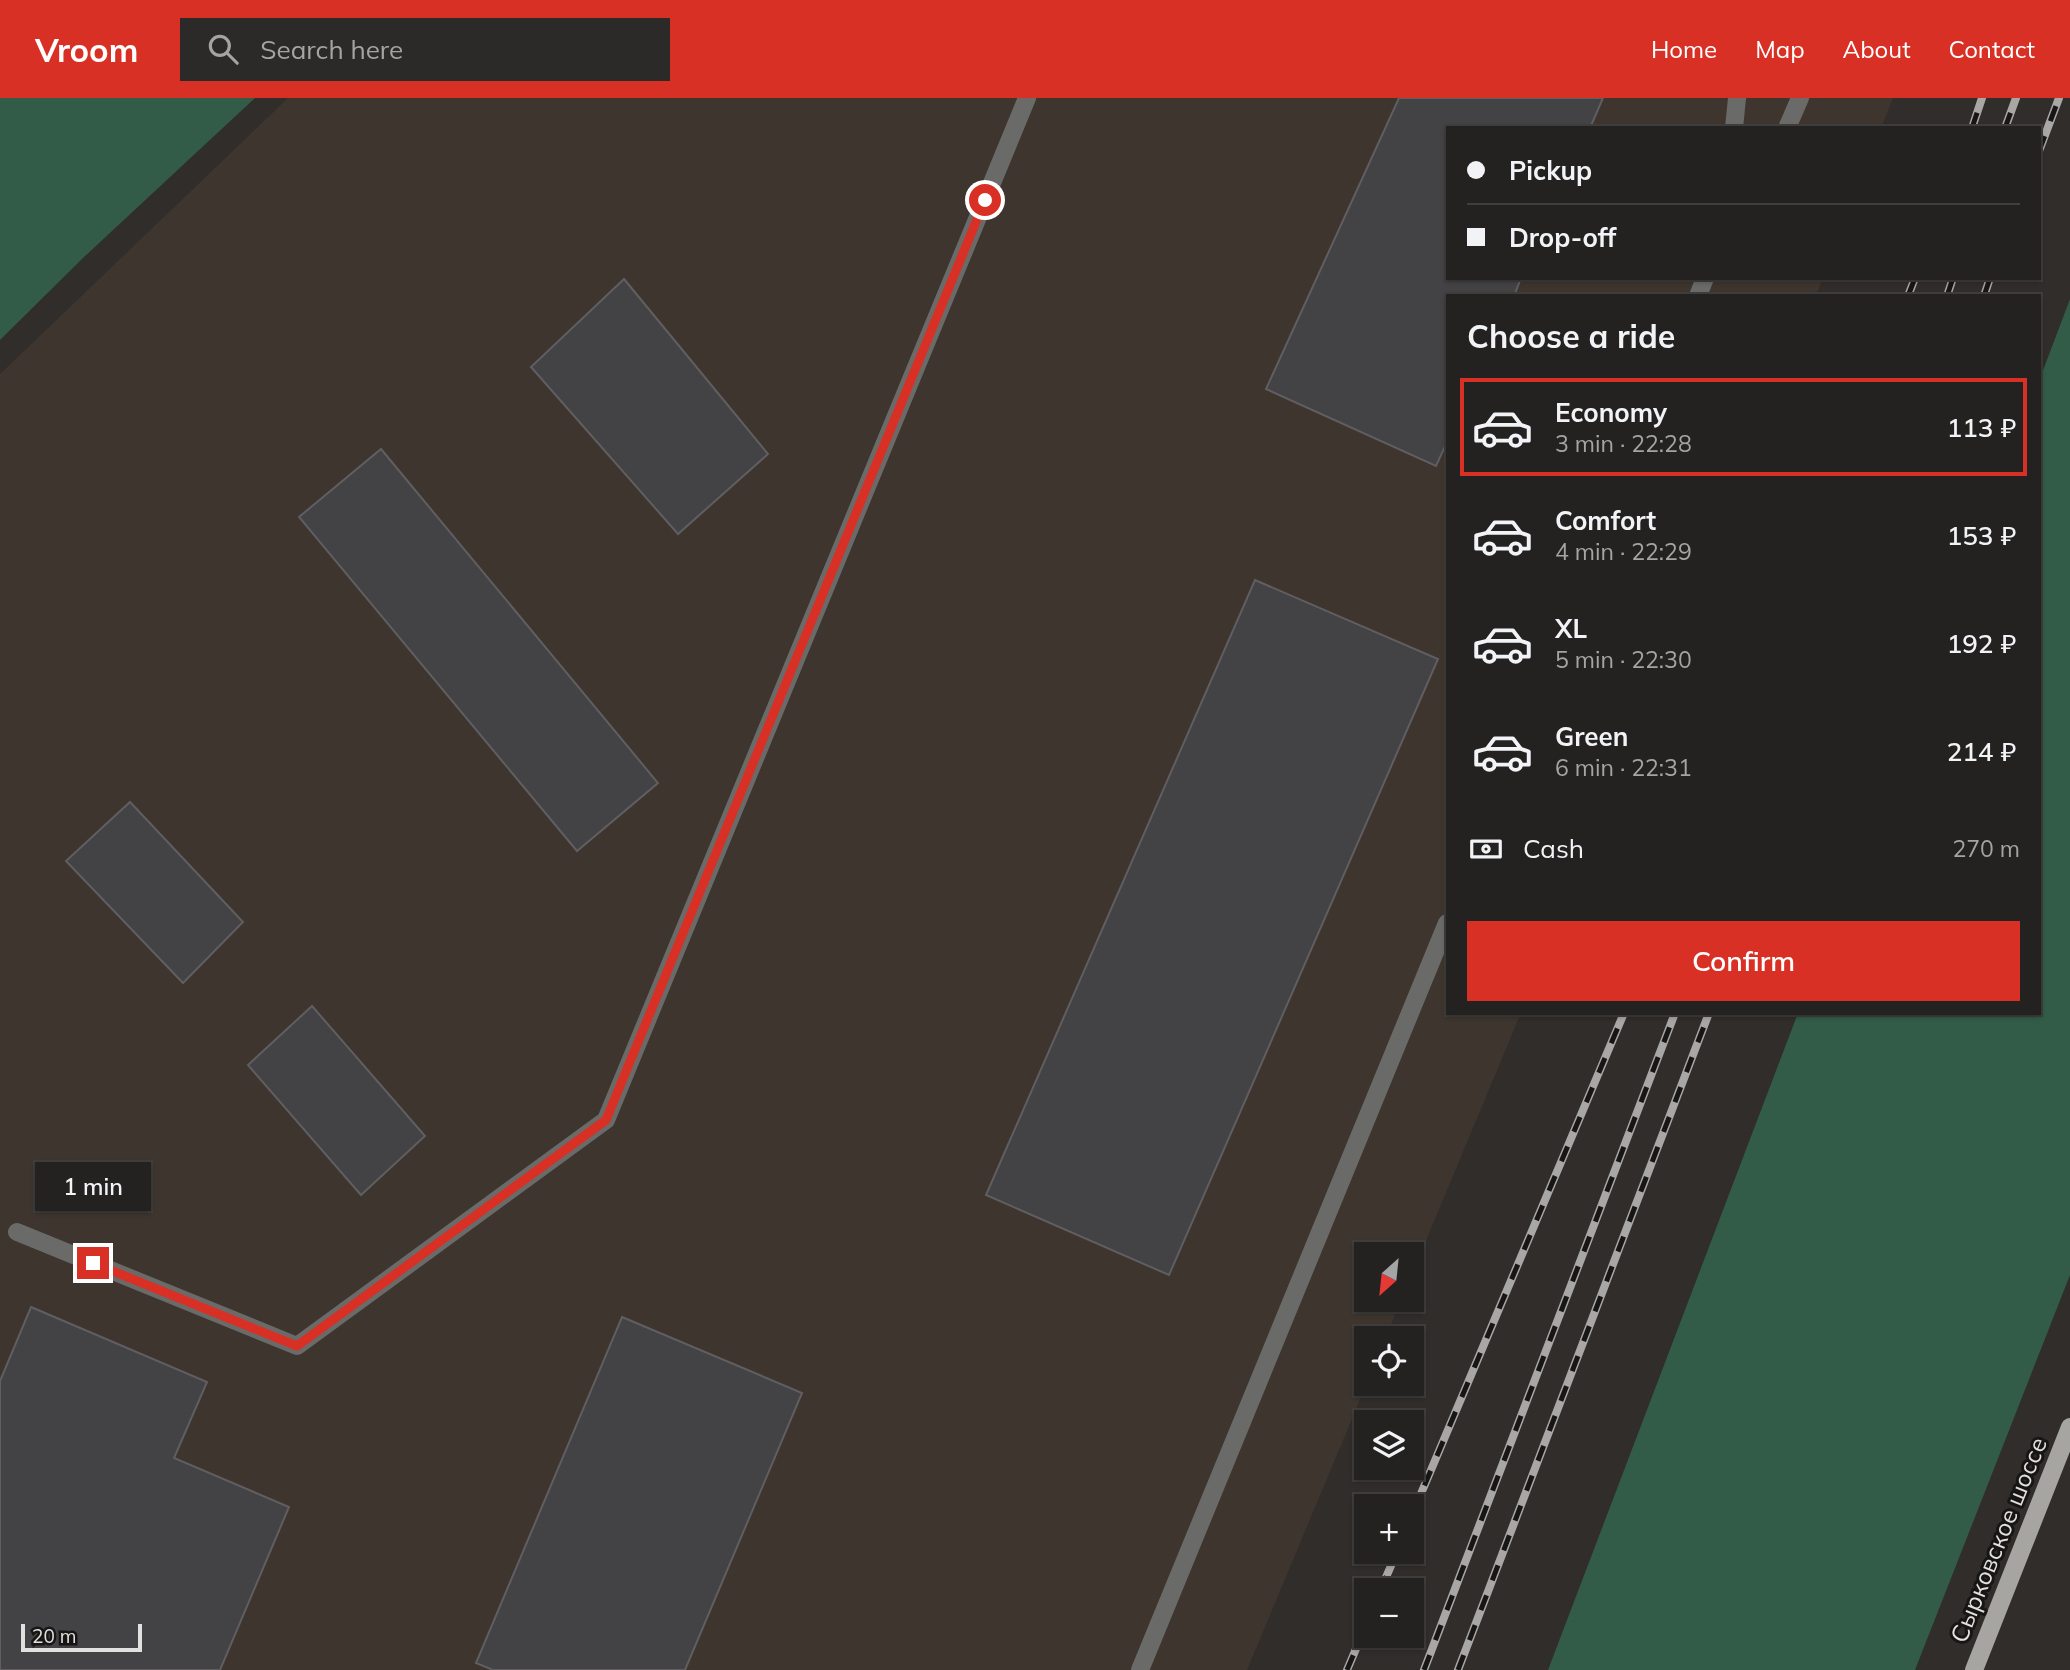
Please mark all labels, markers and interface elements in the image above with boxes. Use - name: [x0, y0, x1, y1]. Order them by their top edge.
- search box: [180, 18, 670, 81]
- text: Vroom: [35, 29, 138, 70]
- icon: search: [204, 30, 242, 68]
- text: Search here: [260, 33, 403, 66]
- text: Home: [1651, 34, 1717, 64]
- text: Map: [1755, 34, 1805, 64]
- text: About: [1843, 34, 1911, 64]
- text: Contact: [1949, 34, 2035, 64]
- text: Pickup: [1509, 154, 1592, 187]
- route start: [969, 184, 1001, 216]
- text: Drop-off: [1509, 221, 1616, 254]
- text: Choose a ride: [1467, 316, 1675, 356]
- icon: car: [1471, 396, 1534, 459]
- text: Economy: [1555, 396, 1667, 429]
- text: 113 ₽: [1947, 411, 2016, 444]
- text: 3 min · 22:28: [1555, 429, 1692, 458]
- icon: car: [1471, 504, 1534, 567]
- text: Comfort: [1555, 504, 1656, 537]
- text: 153 ₽: [1947, 519, 2016, 552]
- text: 4 min · 22:29: [1555, 537, 1692, 566]
- icon: car: [1471, 612, 1534, 675]
- text: XL: [1555, 612, 1587, 645]
- text: 192 ₽: [1947, 627, 2016, 660]
- text: 5 min · 22:30: [1555, 645, 1692, 674]
- icon: car: [1471, 720, 1534, 783]
- text: Green: [1555, 720, 1628, 753]
- text: 214 ₽: [1947, 735, 2016, 768]
- text: 6 min · 22:31: [1555, 753, 1692, 782]
- icon: cash: [1467, 830, 1505, 868]
- text: Cash: [1523, 832, 1584, 865]
- text: 270 m: [1952, 834, 2020, 863]
- button: Confirm: [1467, 921, 2020, 1001]
- callout: 1 min: [35, 1162, 151, 1210]
- text: 1 min: [63, 1172, 123, 1201]
- north arrow: [1354, 1242, 1424, 1312]
- map controls: [1354, 1242, 1424, 1648]
- route end: [77, 1247, 109, 1279]
- button: locate: [1354, 1326, 1424, 1396]
- button: layers: [1354, 1410, 1424, 1480]
- street label: Сырковское шоссе: [1943, 1433, 2053, 1647]
- button: +: [1354, 1494, 1424, 1564]
- button: −: [1354, 1578, 1424, 1648]
- scale bar: [21, 1621, 142, 1653]
- text: 20 m: [32, 1624, 76, 1648]

